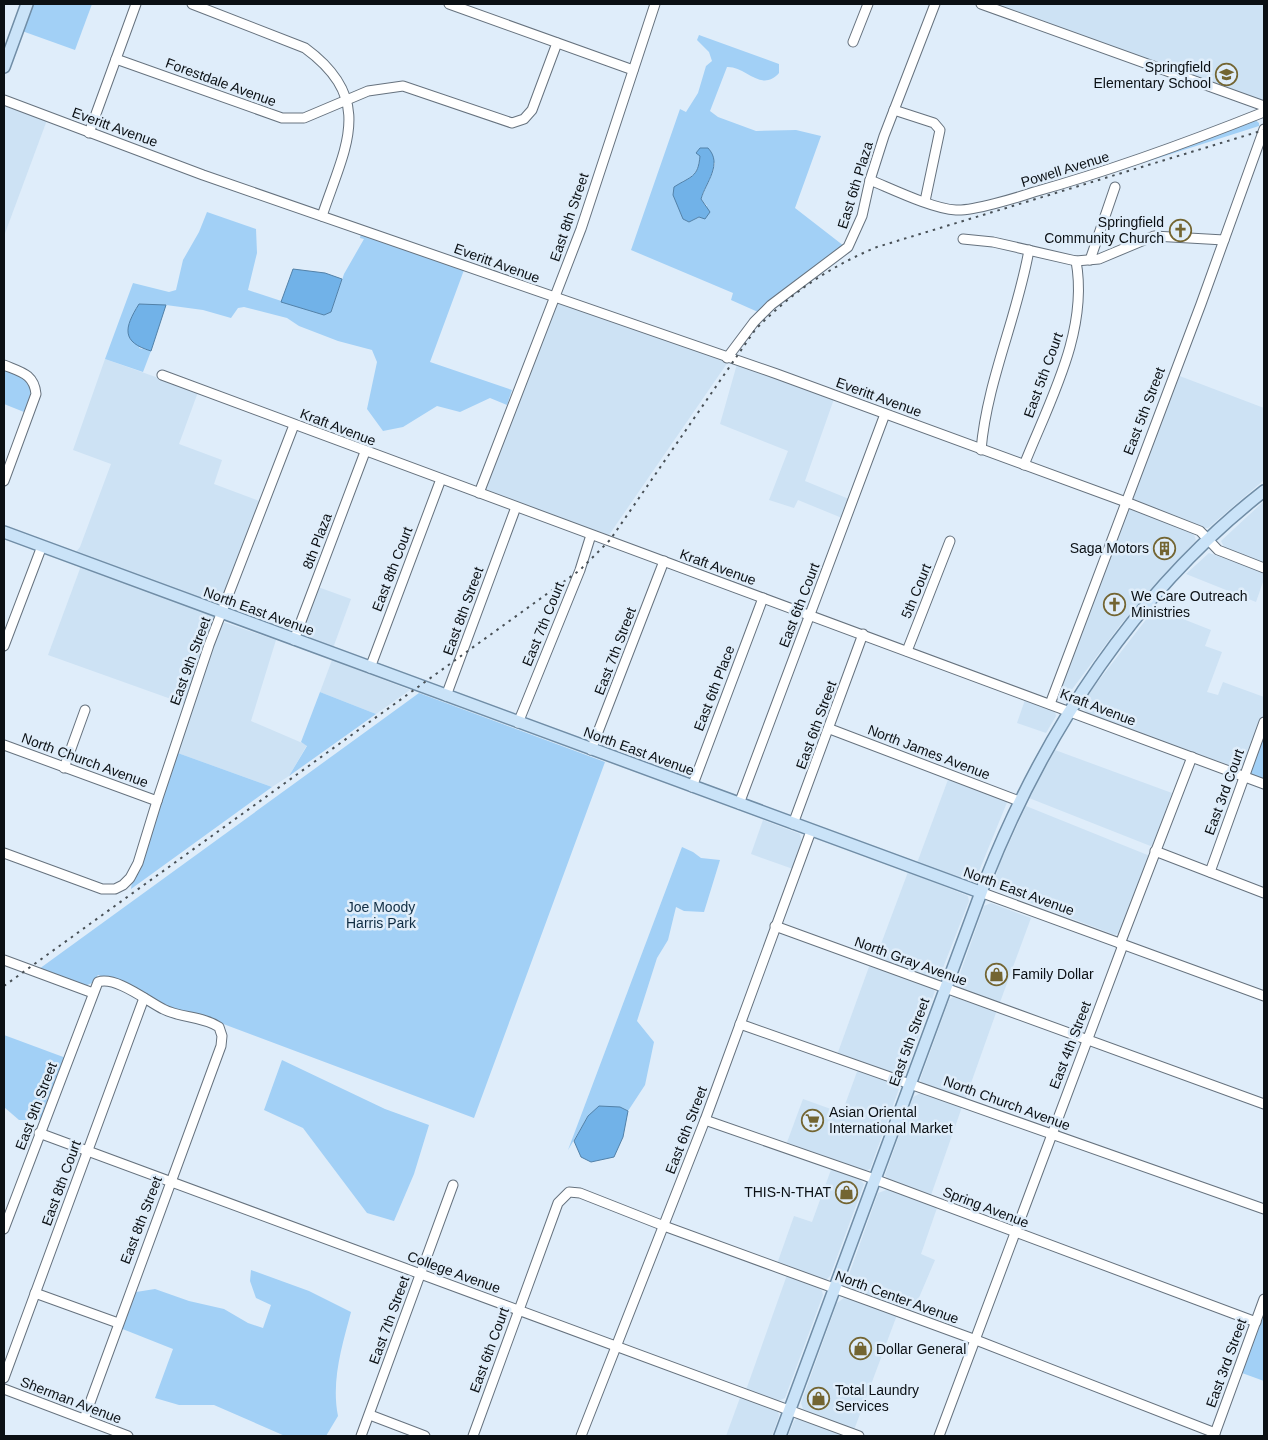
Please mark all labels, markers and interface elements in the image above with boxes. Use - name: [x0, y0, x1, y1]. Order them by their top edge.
- street label: Forestdale Avenue: [164, 55, 279, 110]
- place label: Springfield Elementary School: [1093, 59, 1211, 91]
- school or university icon: Springfield Elementary School: [1215, 63, 1239, 87]
- street label: Everitt Avenue: [70, 104, 160, 150]
- street label: East 6th Plaza: [834, 139, 876, 231]
- street label: Powell Avenue: [1019, 148, 1111, 190]
- street label: East 8th Street: [546, 171, 592, 263]
- place label: Springfield Community Church: [1044, 214, 1164, 246]
- church icon: Springfield Community Church: [1168, 218, 1192, 242]
- street label: Everitt Avenue: [452, 240, 542, 286]
- street label: East 5th Court: [1020, 330, 1066, 420]
- street label: East 5th Street: [1120, 365, 1168, 457]
- street label: Everitt Avenue: [834, 374, 924, 420]
- street label: Kraft Avenue: [298, 405, 378, 449]
- street label: 8th Plaza: [299, 511, 335, 571]
- street label: East 8th Court: [368, 524, 416, 614]
- building icon: Saga Motors: [1153, 536, 1177, 560]
- place label: Saga Motors: [1070, 540, 1149, 556]
- street label: Kraft Avenue: [678, 546, 758, 588]
- street label: East 6th Court: [775, 560, 823, 650]
- street label: 5th Court: [898, 561, 934, 621]
- street label: East 8th Street: [440, 565, 486, 657]
- street label: East 7th Court: [519, 579, 567, 668]
- street label: North East Avenue: [202, 584, 317, 639]
- place label: We Care Outreach Ministries: [1131, 588, 1247, 620]
- church icon: We Care Outreach Ministries: [1103, 592, 1127, 616]
- street label: East 7th Street: [591, 605, 639, 697]
- street label: East 9th Street: [167, 615, 213, 707]
- street label: East 6th Place: [690, 643, 738, 733]
- street label: East 6th Street: [793, 679, 839, 771]
- street label: Kraft Avenue: [1058, 685, 1138, 729]
- street label: North James Avenue: [866, 721, 993, 783]
- street label: North East Avenue: [582, 724, 697, 779]
- street label: North Church Avenue: [19, 730, 151, 790]
- street label: East 3rd Court: [1201, 747, 1247, 837]
- street label: North East Avenue: [962, 864, 1077, 919]
- park label: Joe Moody Harris Park: [346, 899, 417, 931]
- street label: North Gray Avenue: [852, 933, 970, 989]
- shop icon: Family Dollar: [984, 962, 1008, 986]
- place label: Family Dollar: [1012, 966, 1094, 982]
- street label: East 5th Street: [886, 996, 932, 1088]
- street label: East 4th Street: [1046, 999, 1094, 1091]
- street label: East 9th Street: [12, 1060, 60, 1152]
- street label: North Church Avenue: [941, 1073, 1073, 1133]
- street label: East 6th Street: [662, 1084, 710, 1176]
- place label: Asian Oriental International Market: [829, 1104, 953, 1136]
- supermarket icon: Asian Oriental International Market: [801, 1108, 825, 1132]
- street label: East 8th Court: [38, 1138, 84, 1228]
- street label: East 8th Street: [117, 1174, 165, 1266]
- shop icon: THIS-N-THAT: [835, 1180, 859, 1204]
- street label: Spring Avenue: [941, 1183, 1031, 1231]
- place label: THIS-N-THAT: [744, 1184, 831, 1200]
- street label: College Avenue: [405, 1248, 503, 1296]
- street label: North Center Avenue: [833, 1267, 961, 1327]
- street label: East 7th Street: [366, 1274, 412, 1366]
- street label: East 6th Court: [466, 1305, 512, 1395]
- street label: East 3rd Street: [1203, 1316, 1250, 1410]
- shop icon: Dollar General: [848, 1337, 872, 1361]
- place label: Dollar General: [876, 1341, 966, 1357]
- street label: Sherman Avenue: [18, 1373, 124, 1427]
- place label: Total Laundry Services: [835, 1382, 919, 1414]
- shop icon: Total Laundry Services: [807, 1386, 831, 1410]

